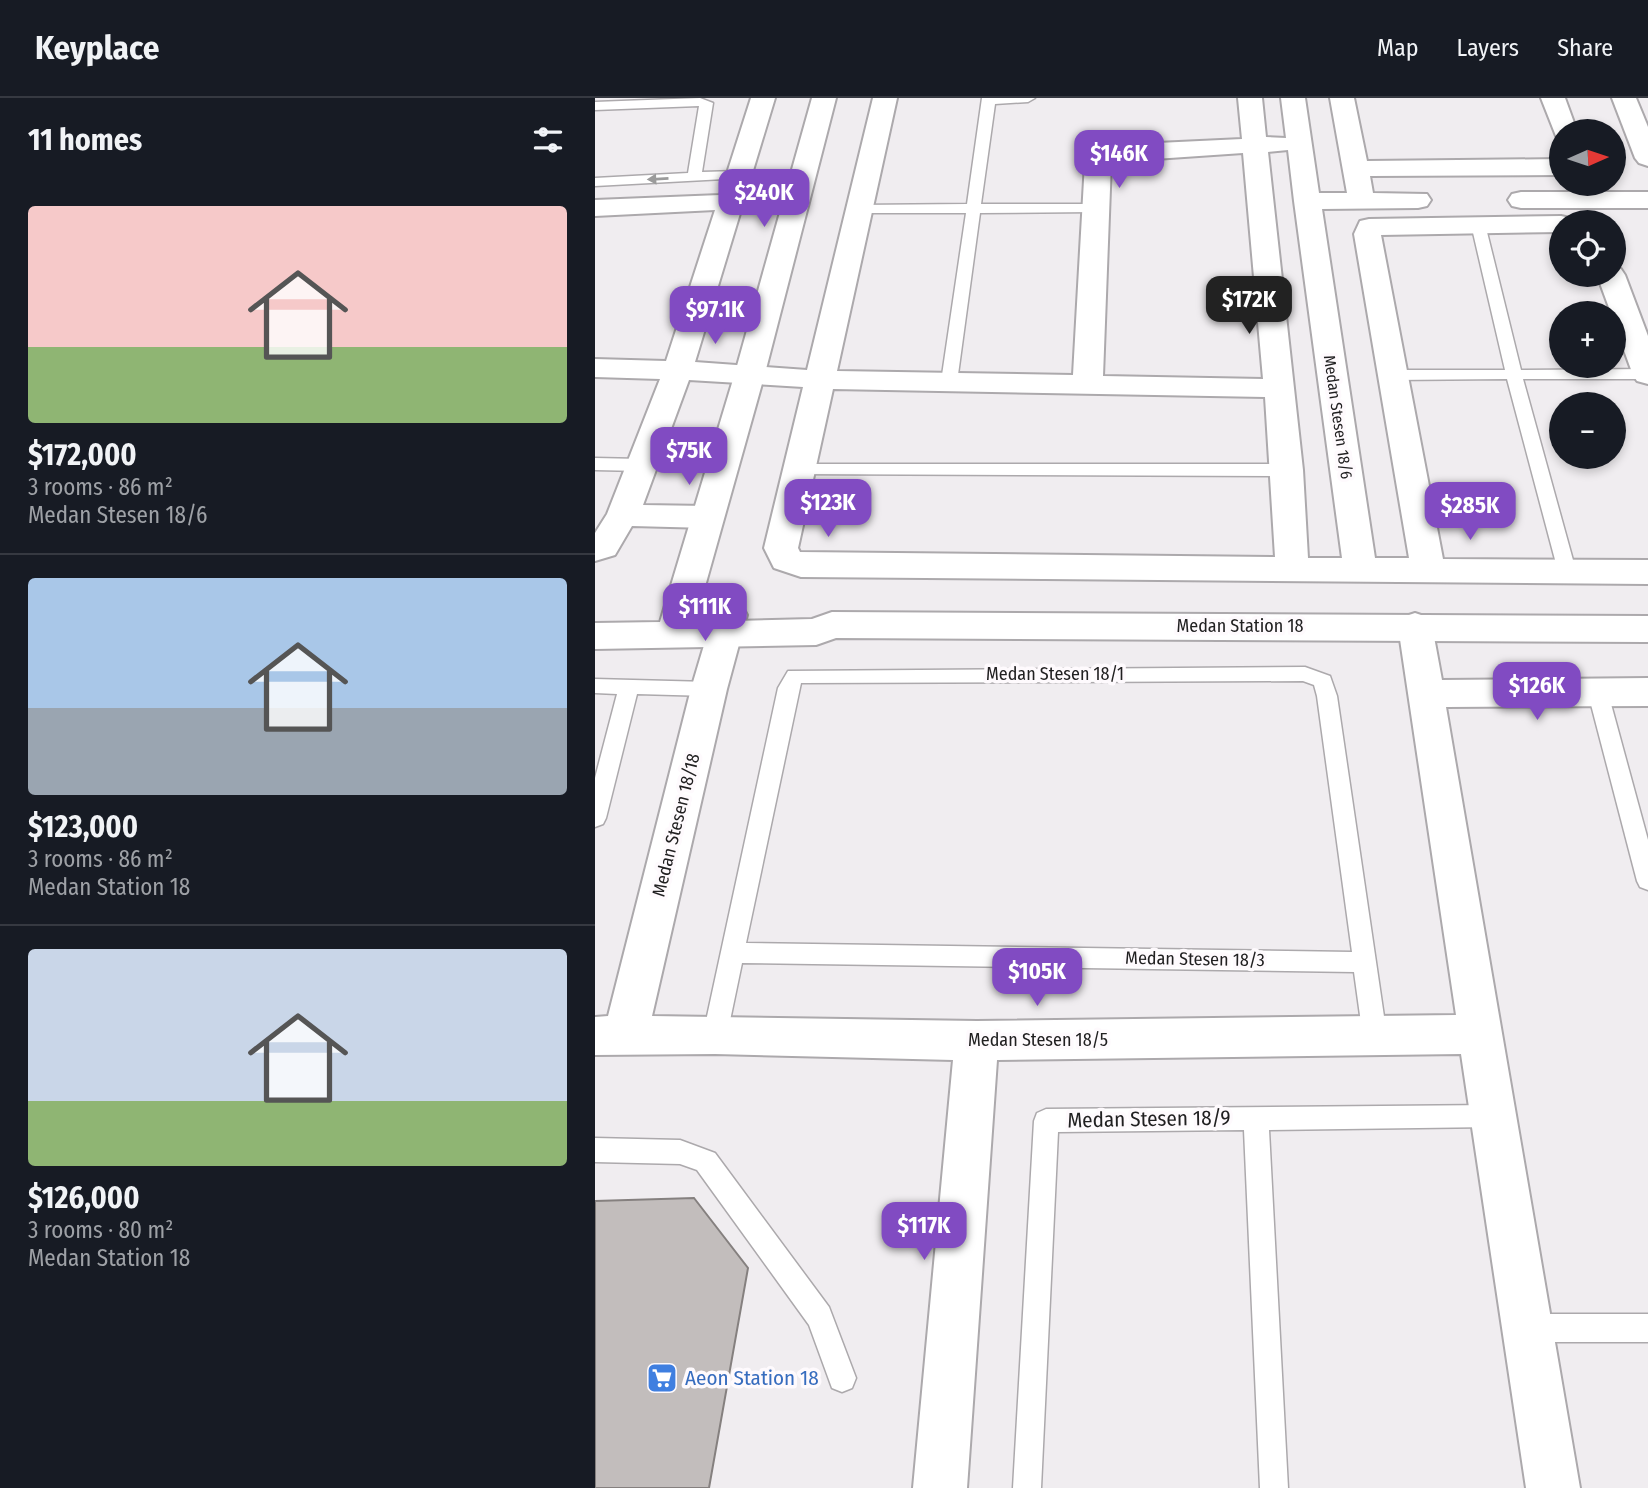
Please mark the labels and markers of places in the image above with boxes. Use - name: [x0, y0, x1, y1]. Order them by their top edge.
- pin: $146K: [1070, 130, 1168, 190]
- pin: $240K: [715, 170, 813, 229]
- pin: $172K: [1200, 276, 1298, 336]
- pin: $97.1K: [658, 286, 772, 346]
- pin: $75K: [648, 428, 730, 487]
- pin: $123K: [779, 480, 877, 539]
- pin: $285K: [1421, 482, 1519, 542]
- pin: $111K: [656, 584, 754, 643]
- pin: $126K: [1488, 662, 1586, 722]
- pin: $105K: [988, 948, 1086, 1008]
- pin: $117K: [875, 1202, 973, 1262]
- supermarket icon: Aeon Station 18: [645, 1361, 679, 1395]
- place label: Aeon Station 18: [685, 1365, 819, 1391]

